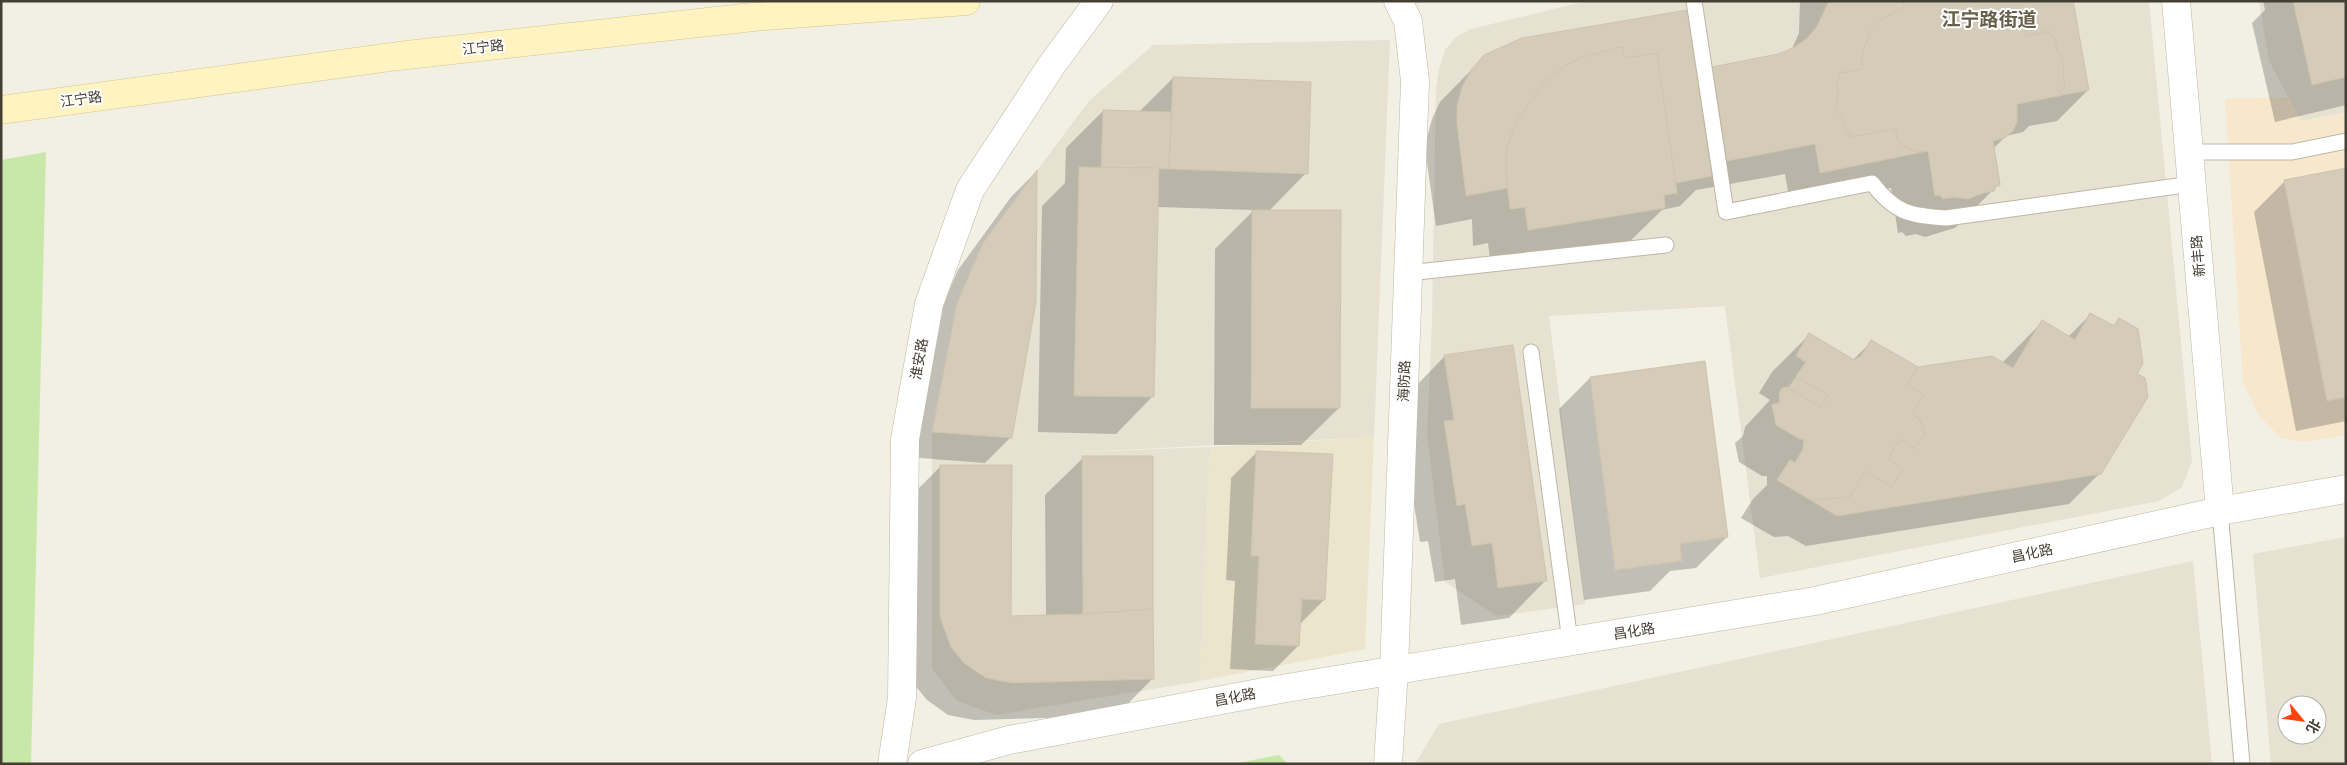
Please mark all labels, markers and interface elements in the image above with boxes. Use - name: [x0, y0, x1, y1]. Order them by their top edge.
- district label: 江宁路街道: [1941, 4, 2037, 33]
- street label: 江宁路: [461, 34, 505, 59]
- street label: 江宁路: [59, 85, 103, 112]
- street label: 新丰路: [2185, 234, 2210, 278]
- street label: 淮安路: [905, 336, 932, 381]
- street label: 海防路: [1392, 360, 1415, 402]
- street label: 昌化路: [2009, 538, 2055, 567]
- street label: 昌化路: [1612, 617, 1656, 644]
- street label: 昌化路: [1212, 682, 1258, 711]
- north arrow: [2277, 695, 2327, 745]
- text: 北: [2301, 715, 2326, 738]

